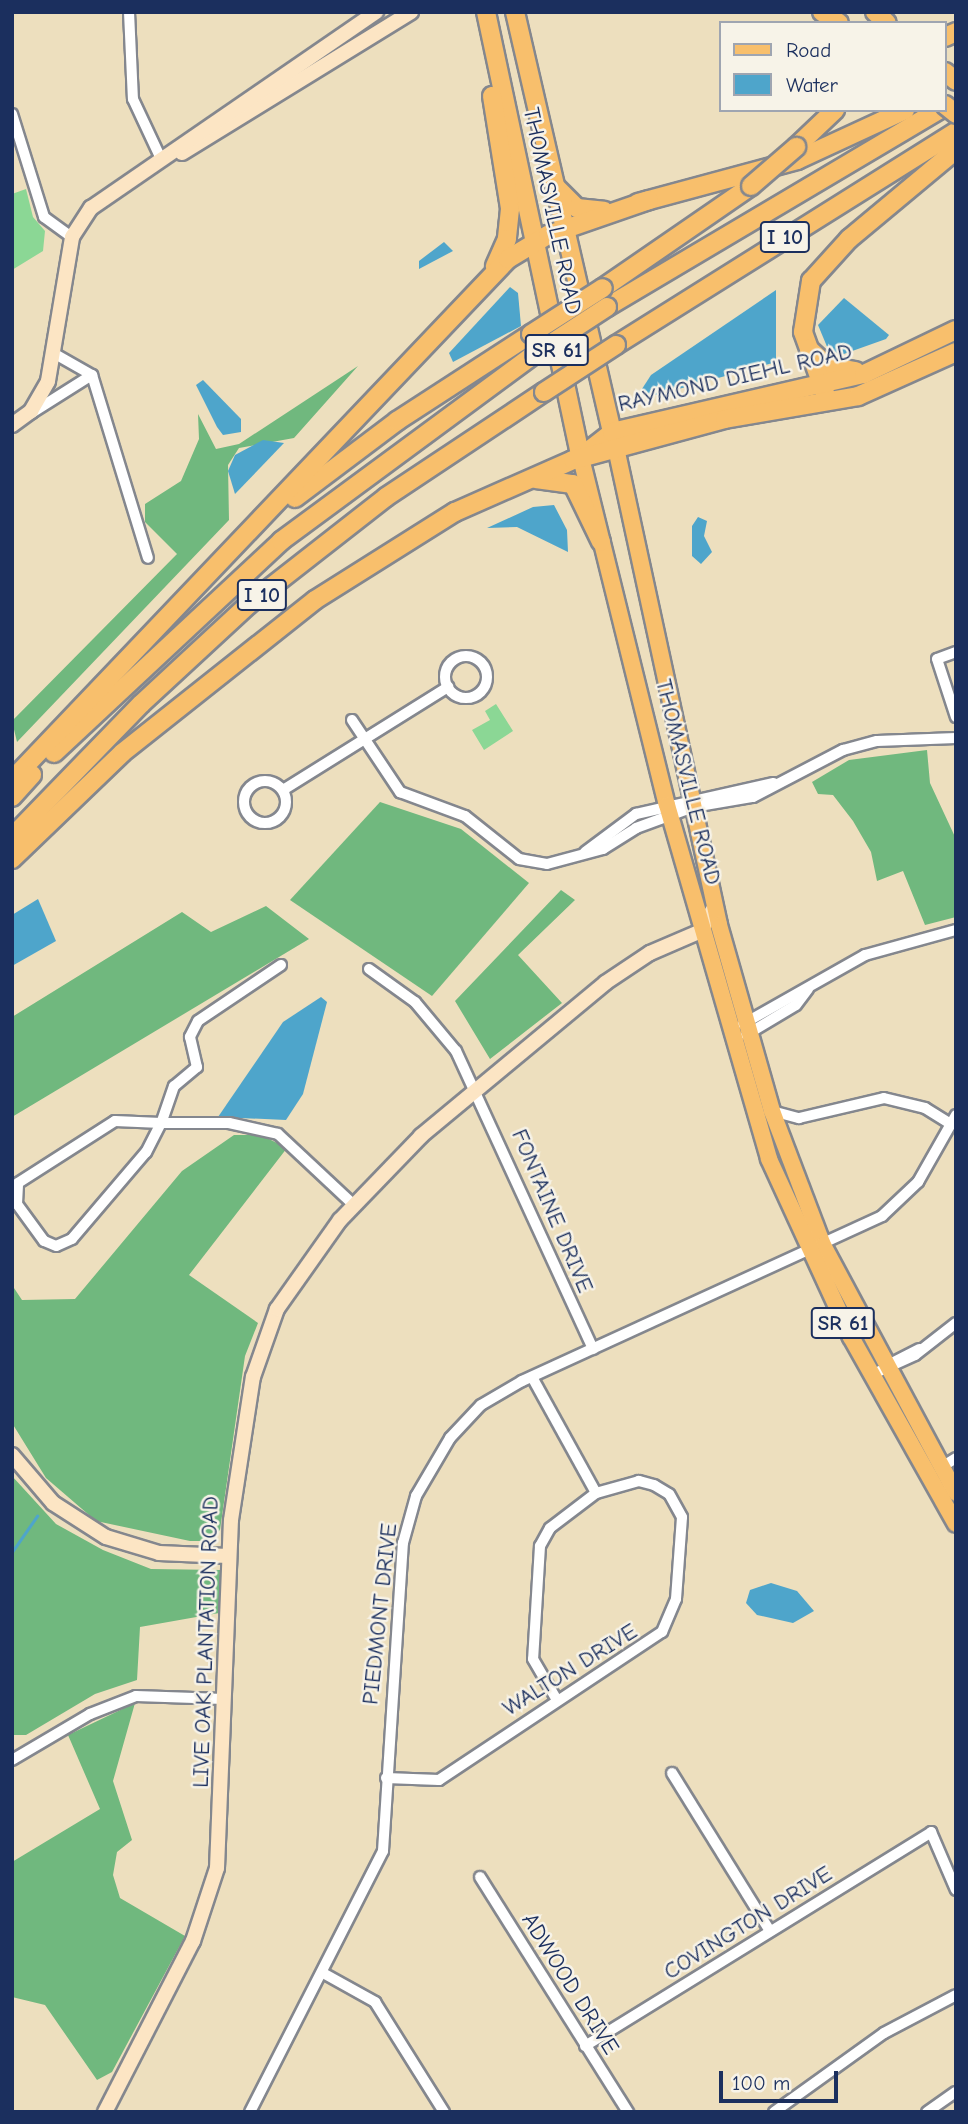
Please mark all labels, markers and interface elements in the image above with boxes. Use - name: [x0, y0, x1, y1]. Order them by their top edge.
- legend: [720, 21, 947, 112]
- text: Road: [786, 38, 831, 62]
- text: Water: [786, 73, 838, 97]
- street label: THOMASVILLE ROAD: [517, 105, 587, 317]
- road number: I 10: [759, 219, 811, 254]
- road number: SR 61: [524, 332, 590, 368]
- street label: RAYMOND DIEHL ROAD: [615, 338, 855, 418]
- road number: I 10: [236, 578, 288, 612]
- street label: THOMASVILLE ROAD: [649, 676, 727, 888]
- street label: FONTAINE DRIVE: [505, 1125, 599, 1297]
- road number: SR 61: [810, 1306, 876, 1340]
- street label: LIVE OAK PLANTATION ROAD: [187, 1496, 225, 1788]
- street label: PIEDMONT DRIVE: [357, 1522, 403, 1706]
- street label: WALTON DRIVE: [498, 1618, 642, 1722]
- street label: COVINGTON DRIVE: [659, 1860, 837, 1986]
- street label: ADWOOD DRIVE: [516, 1908, 624, 2060]
- scale bar: [723, 2058, 842, 2102]
- text: 100 m: [732, 2071, 790, 2095]

